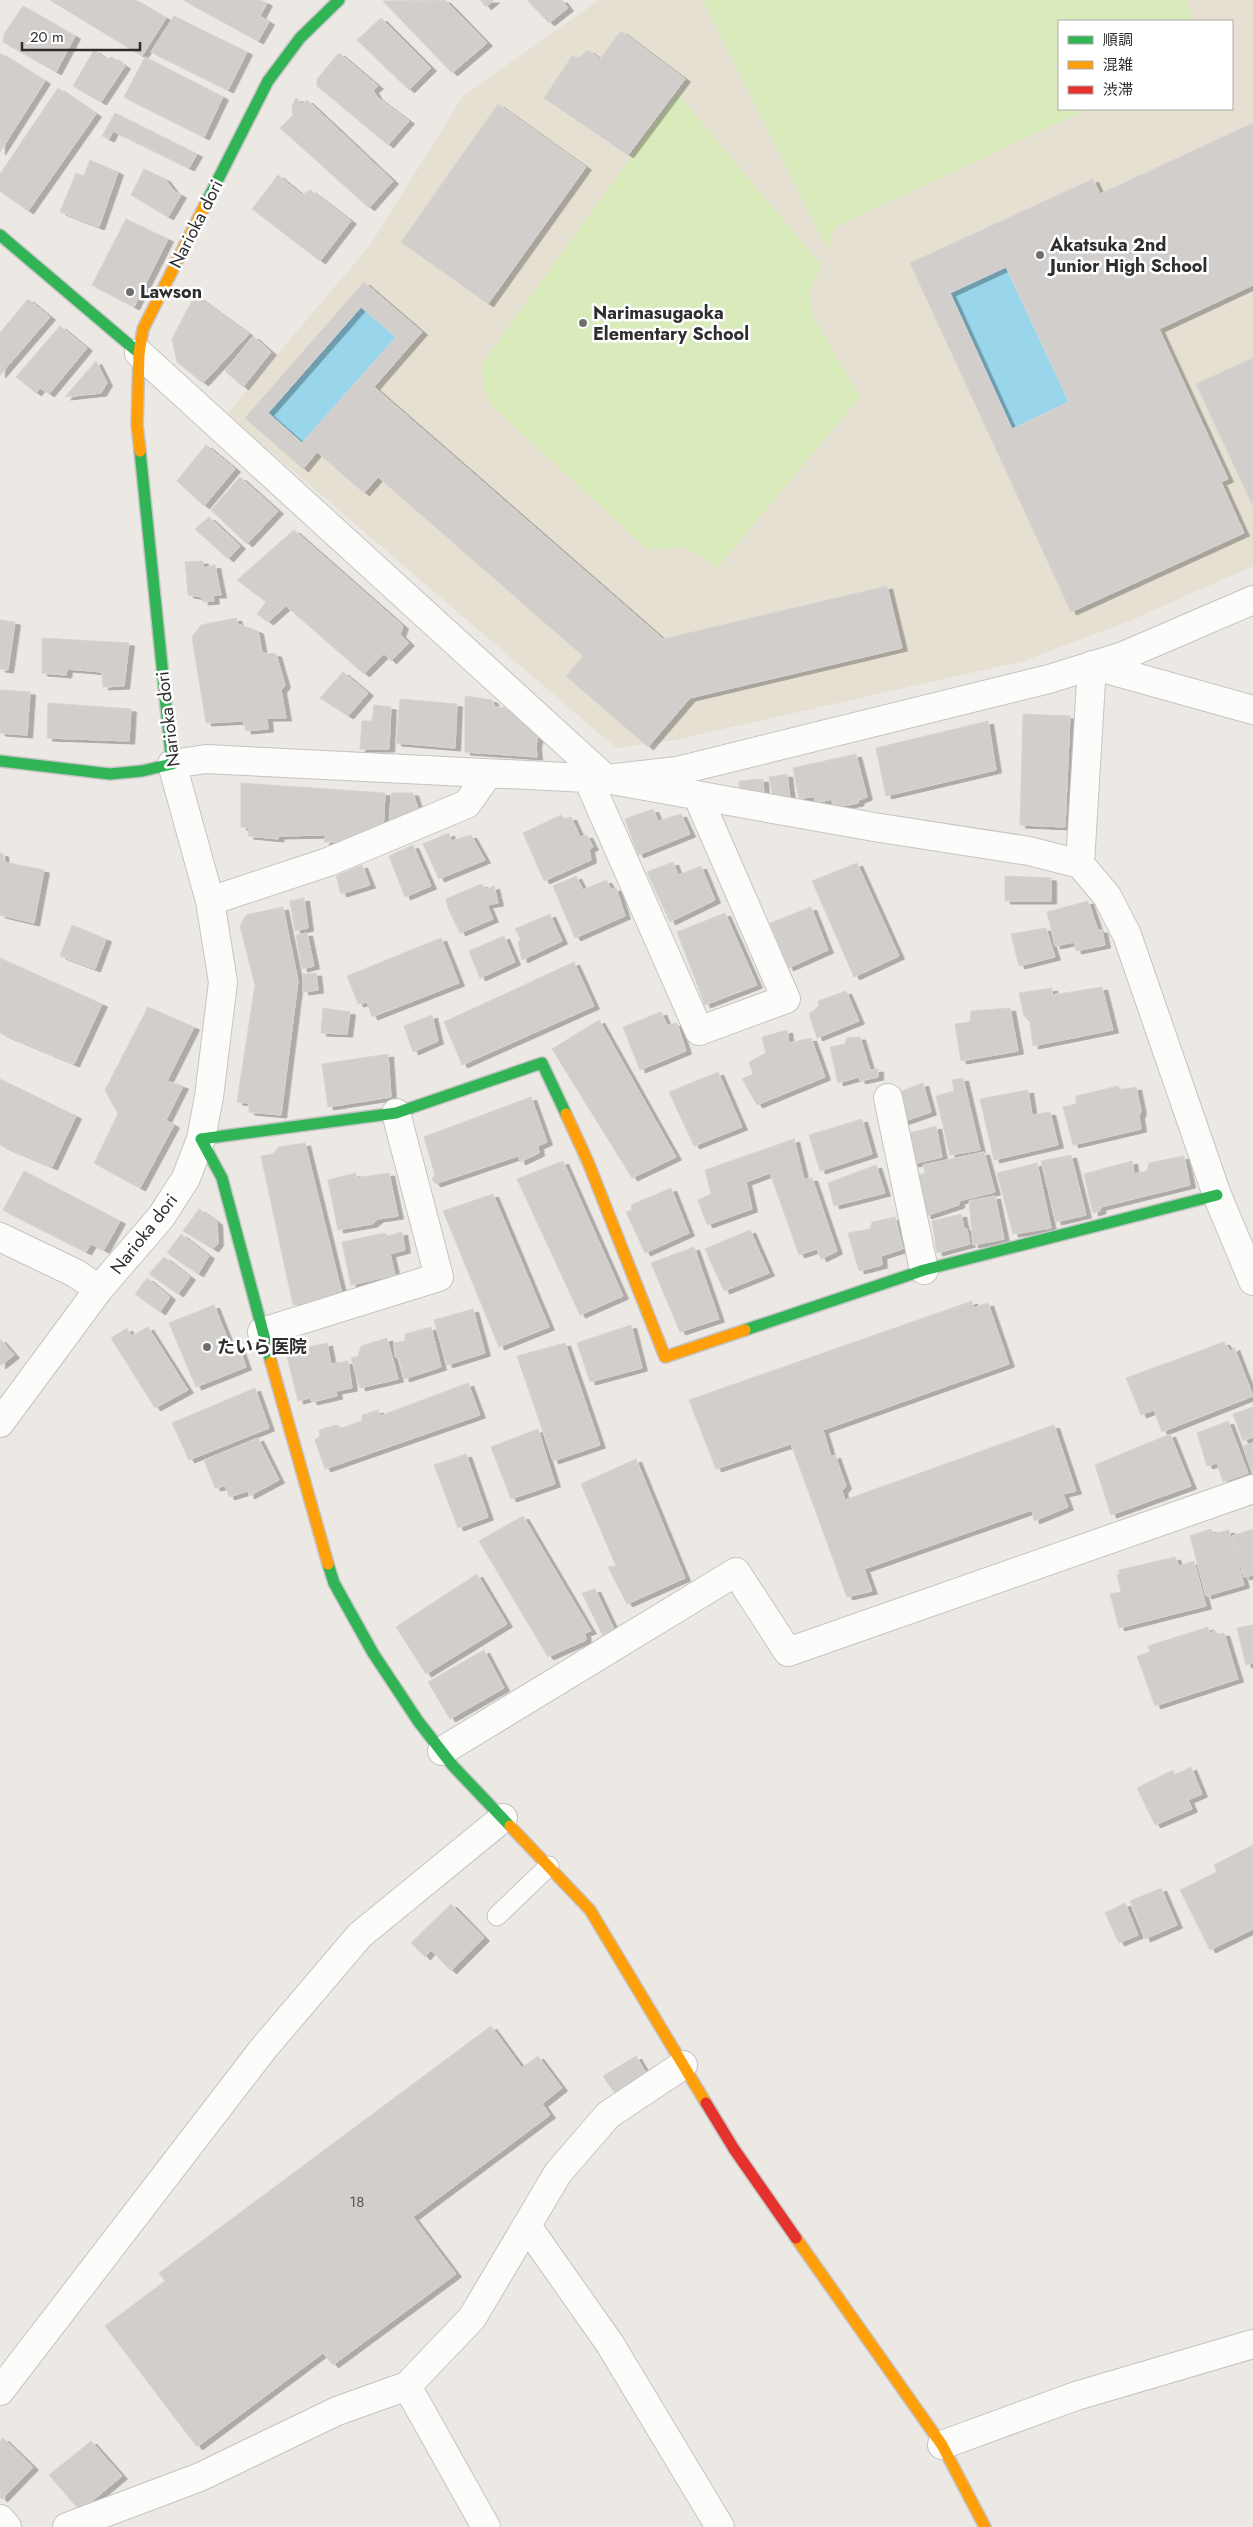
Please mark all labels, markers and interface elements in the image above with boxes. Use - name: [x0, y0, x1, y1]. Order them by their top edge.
- scale bar: [22, 20, 140, 52]
- legend: [1058, 20, 1233, 110]
- text: 20 m: [30, 26, 64, 48]
- text: 順調: [1103, 29, 1133, 51]
- text: 混雑: [1103, 54, 1133, 76]
- text: 渋滞: [1103, 79, 1133, 101]
- street label: Narioka dori: [163, 175, 229, 273]
- place label: Akatsuka 2nd Junior High School: [1047, 232, 1207, 279]
- marker: Akatsuka 2nd Junior High School: [1034, 249, 1046, 261]
- place label: Lawson: [140, 279, 202, 305]
- marker: Lawson: [124, 286, 136, 298]
- place label: Narimasugaoka Elementary School: [593, 300, 749, 347]
- marker: Narimasugaoka Elementary School: [577, 317, 589, 329]
- street label: Narioka dori: [149, 670, 187, 768]
- street label: Narioka dori: [104, 1188, 184, 1280]
- place label: たいら医院: [217, 1334, 307, 1360]
- marker: たいら医院: [201, 1341, 213, 1353]
- house number: 18: [350, 2191, 364, 2213]

